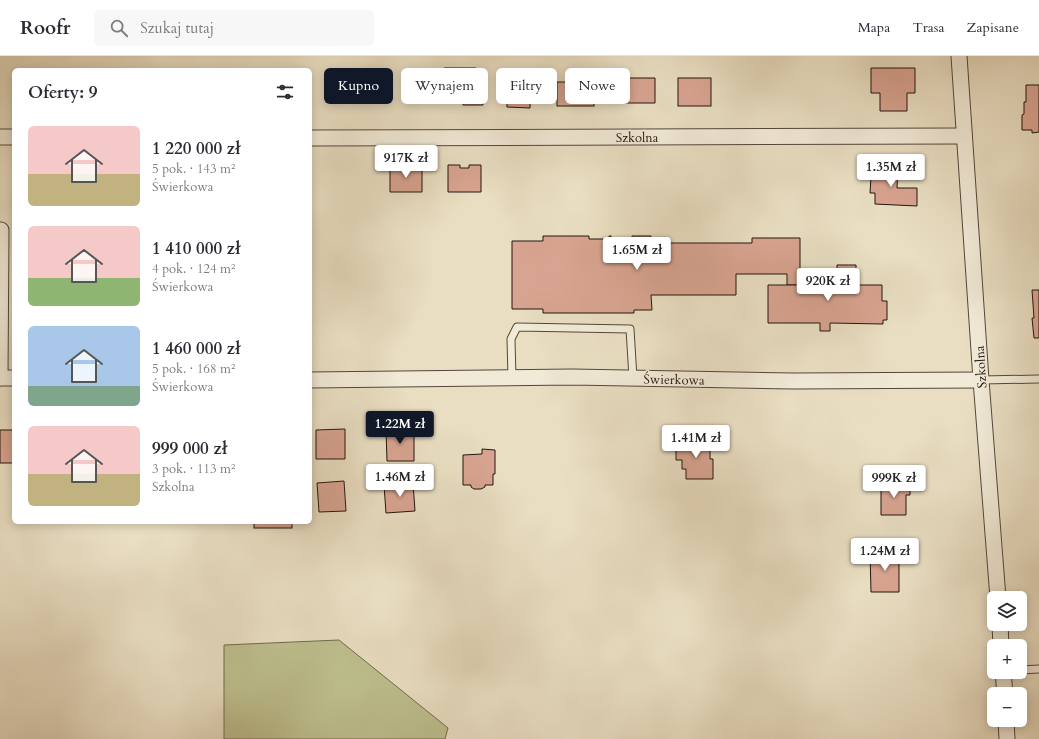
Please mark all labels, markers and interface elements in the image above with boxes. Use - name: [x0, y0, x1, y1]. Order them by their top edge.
- search box: [94, 10, 374, 46]
- text: Roofr: [20, 15, 70, 41]
- icon: search: [108, 17, 130, 39]
- text: Szukaj tutaj: [140, 18, 214, 38]
- text: Mapa: [858, 18, 890, 37]
- text: Trasa: [912, 18, 945, 37]
- text: Zapisane: [967, 18, 1019, 37]
- chip: Kupno: [324, 68, 393, 104]
- chip: Wynajem: [401, 68, 488, 104]
- chip: Filtry: [496, 68, 557, 104]
- chip: Nowe: [565, 68, 630, 104]
- text: Oferty: 9: [28, 81, 97, 104]
- icon: filters: [274, 81, 296, 103]
- street label: Szkolna: [616, 129, 659, 147]
- text: 1 220 000 zł: [152, 137, 240, 160]
- icon: home: [60, 142, 108, 190]
- pin: 917K zł: [369, 145, 443, 179]
- text: 917K zł: [384, 149, 428, 167]
- pin: 1.35M zł: [850, 154, 932, 188]
- text: 1.35M zł: [866, 158, 916, 176]
- text: 5 pok. · 143 m²: [152, 160, 235, 178]
- text: Świerkowa: [152, 178, 213, 196]
- text: 1 410 000 zł: [152, 237, 240, 260]
- pin: 1.65M zł: [596, 237, 678, 271]
- text: 1.65M zł: [612, 241, 662, 259]
- icon: home: [60, 242, 108, 290]
- text: 4 pok. · 124 m²: [152, 260, 235, 278]
- pin: 920K zł: [791, 268, 865, 302]
- text: 920K zł: [806, 272, 850, 290]
- text: Świerkowa: [152, 278, 213, 296]
- text: 1 460 000 zł: [152, 337, 240, 360]
- icon: home: [60, 342, 108, 390]
- street label: Szkolna: [971, 345, 991, 389]
- text: 5 pok. · 168 m²: [152, 360, 235, 378]
- street label: Świerkowa: [643, 370, 705, 390]
- text: Świerkowa: [152, 378, 213, 396]
- pin: 1.22M zł: [359, 411, 441, 445]
- text: 1.22M zł: [375, 415, 425, 433]
- pin: 1.41M zł: [655, 425, 737, 459]
- text: 1.41M zł: [671, 429, 721, 447]
- text: 999 000 zł: [152, 437, 227, 460]
- icon: home: [60, 442, 108, 490]
- text: 3 pok. · 113 m²: [152, 460, 235, 478]
- pin: 1.46M zł: [359, 464, 441, 498]
- pin: 999K zł: [857, 465, 931, 499]
- text: 1.46M zł: [375, 468, 425, 486]
- text: 999K zł: [872, 469, 916, 487]
- text: Szkolna: [152, 478, 195, 496]
- pin: 1.24M zł: [844, 538, 926, 572]
- text: 1.24M zł: [860, 542, 910, 560]
- map controls: [987, 591, 1027, 727]
- button: layers: [987, 591, 1027, 631]
- button: +: [987, 639, 1027, 679]
- button: −: [987, 687, 1027, 727]

